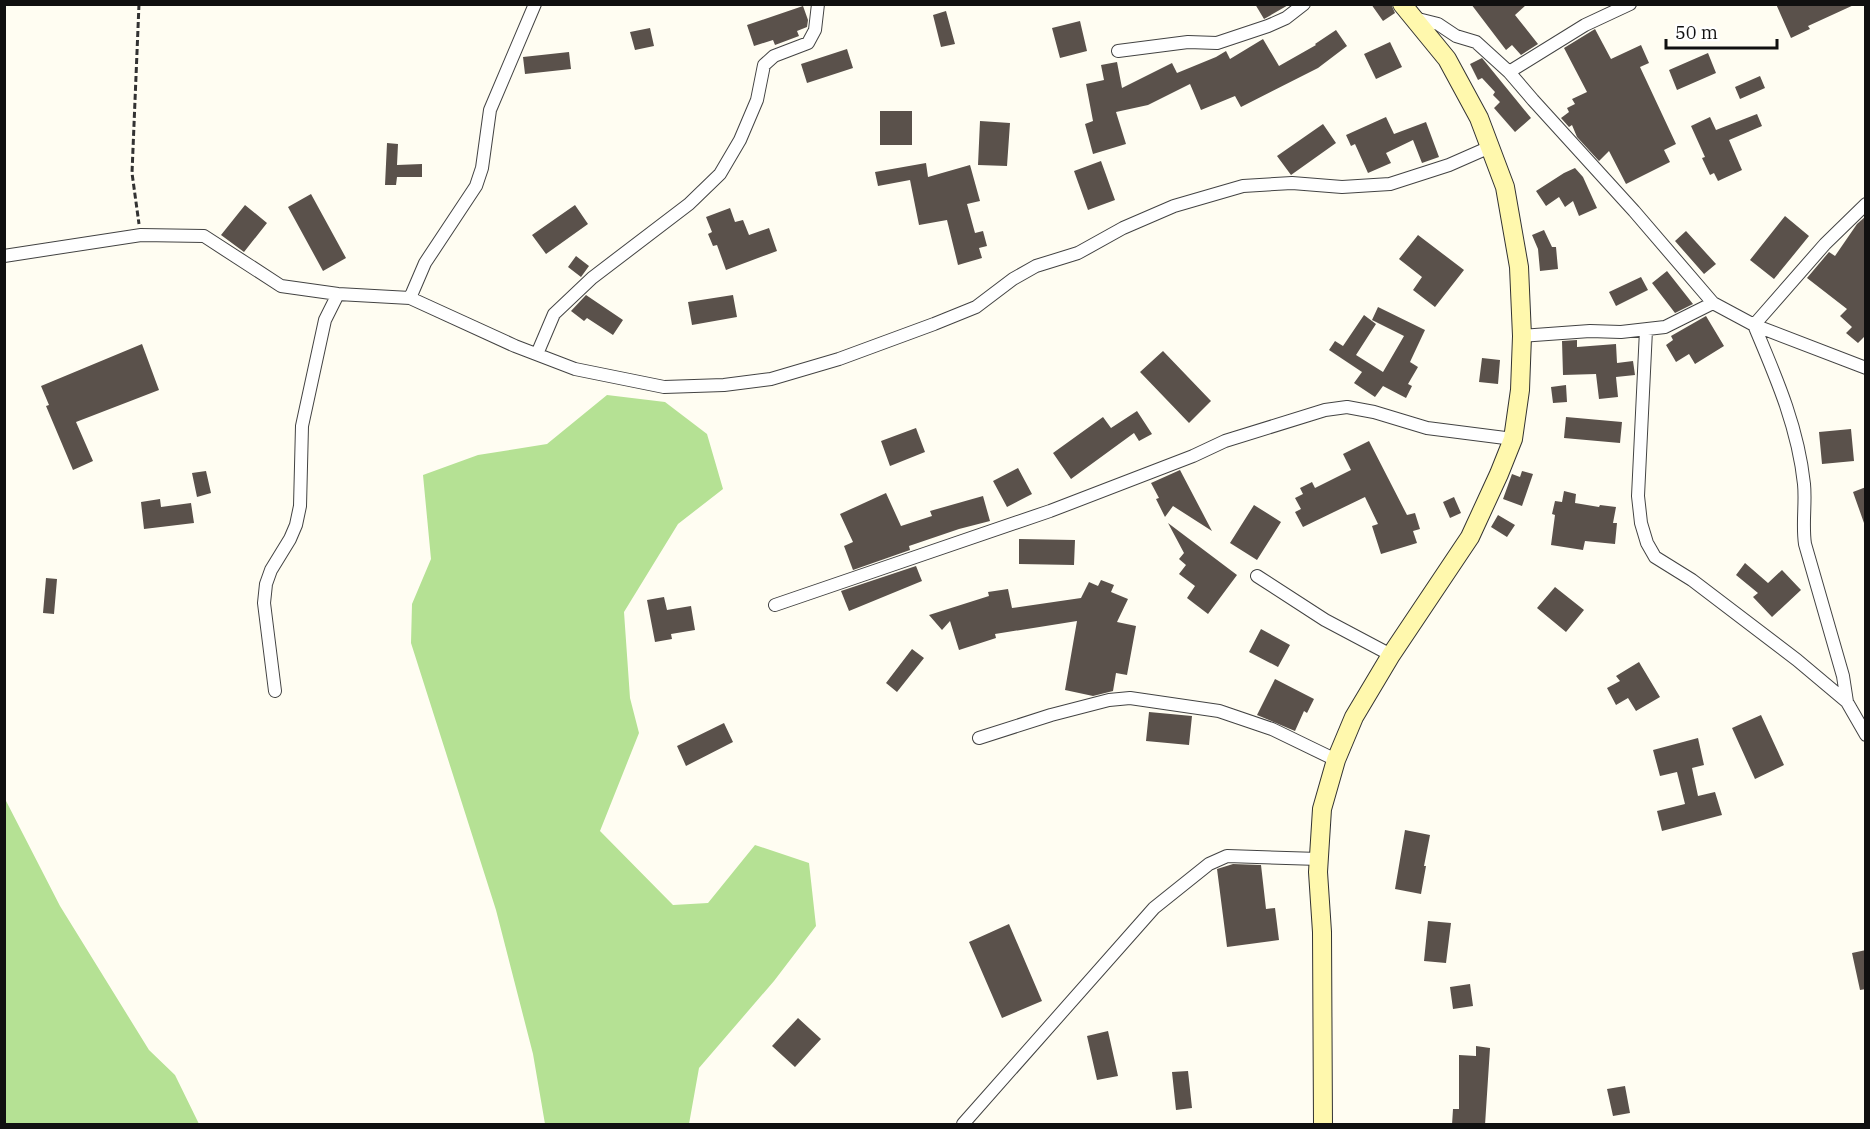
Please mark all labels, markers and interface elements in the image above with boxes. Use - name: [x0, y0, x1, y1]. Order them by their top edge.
- scale bar: [1666, 12, 1777, 50]
- text: 50 m: [1675, 21, 1718, 44]

